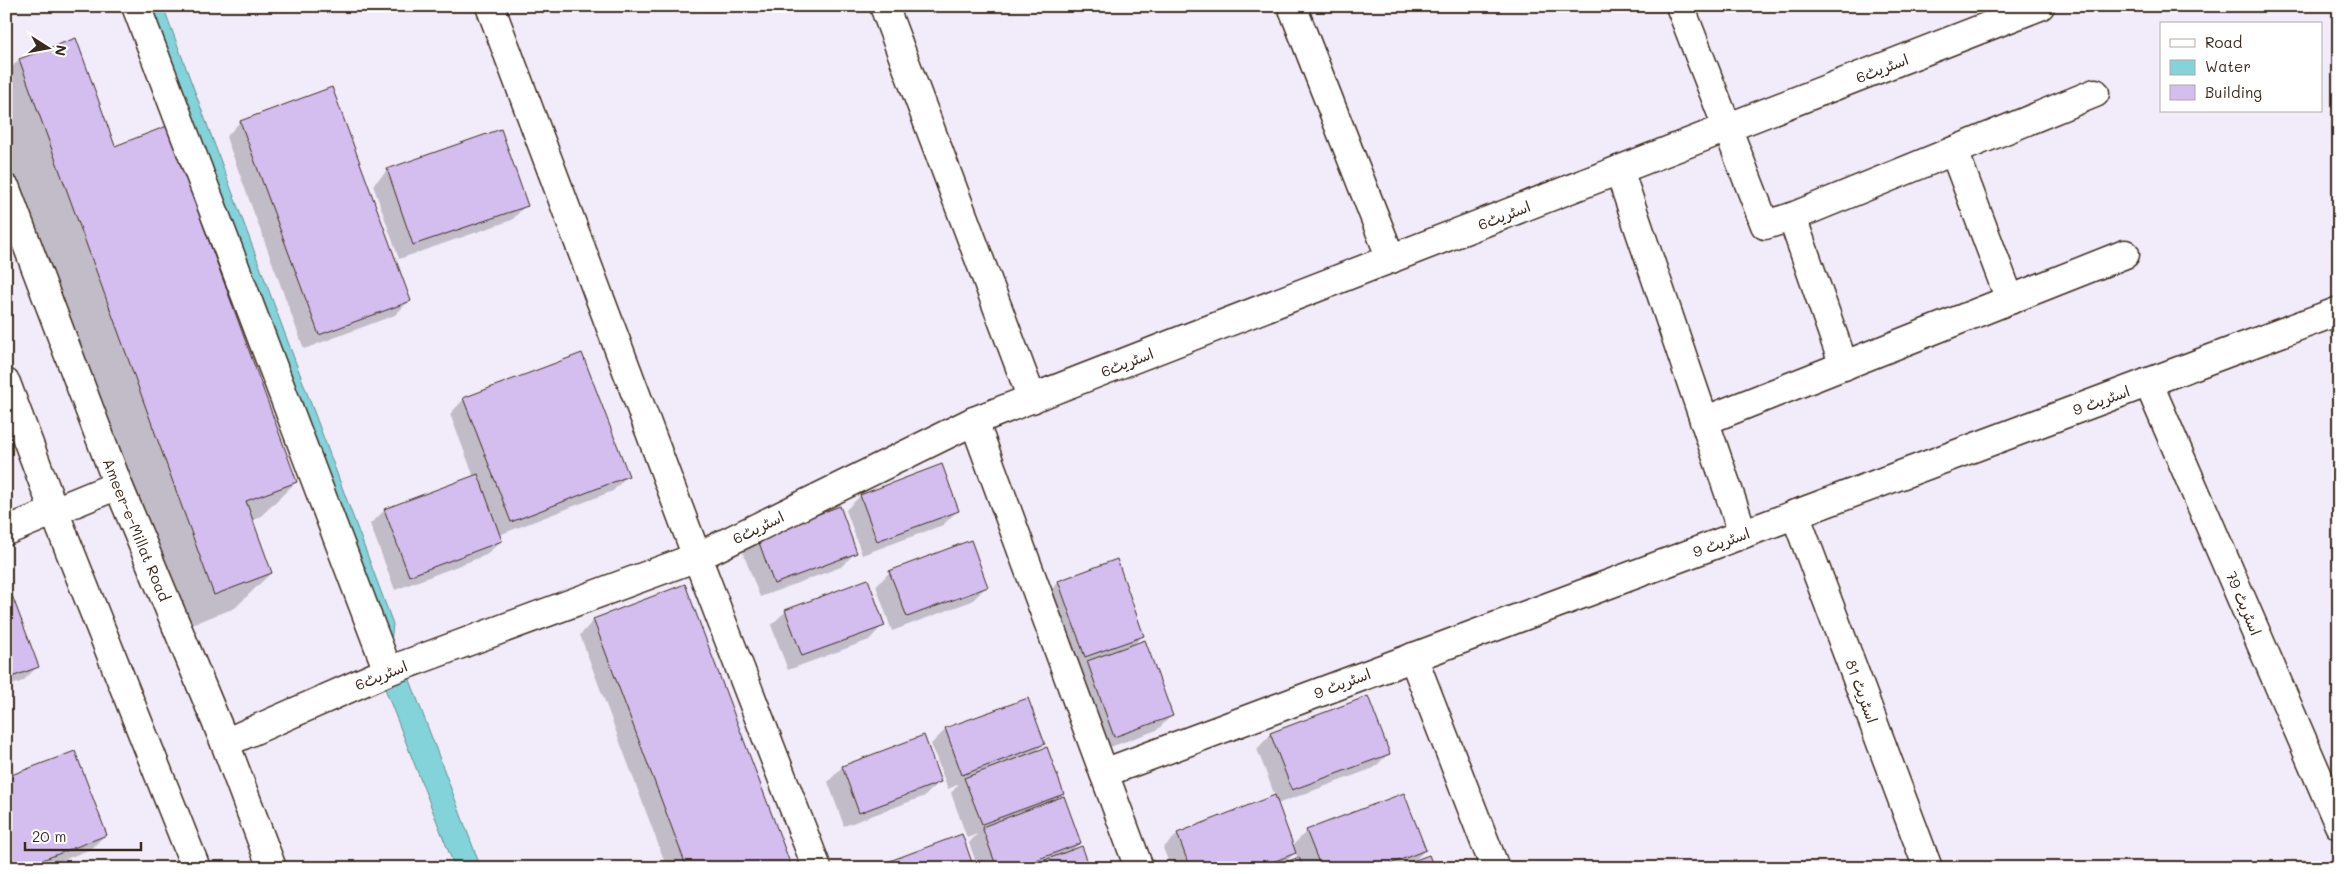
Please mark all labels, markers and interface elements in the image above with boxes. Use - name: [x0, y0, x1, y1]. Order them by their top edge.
- north arrow: [22, 22, 72, 72]
- legend: [2160, 22, 2322, 112]
- text: Road: [2205, 32, 2242, 52]
- text: N: [51, 44, 72, 58]
- street label: اسٹریٹ6: [1853, 49, 1911, 87]
- text: Water: [2205, 56, 2251, 76]
- text: Building: [2205, 82, 2262, 102]
- street label: اسٹریٹ6: [1475, 196, 1533, 234]
- street label: اسٹریٹ6: [1098, 343, 1156, 381]
- street label: اسٹریٹ 9: [2070, 380, 2132, 420]
- street label: Ameer-e-Millat Road: [99, 455, 175, 604]
- street label: اسٹریٹ6: [729, 506, 787, 548]
- street label: اسٹریٹ 9: [1690, 522, 1752, 562]
- street label: اسٹریٹ 79: [2222, 568, 2266, 638]
- street label: اسٹریٹ6: [352, 655, 410, 695]
- street label: اسٹریٹ 81: [1841, 656, 1883, 726]
- street label: اسٹریٹ 9: [1311, 663, 1373, 703]
- scale bar: [25, 819, 141, 851]
- text: 20 m: [32, 826, 66, 846]

